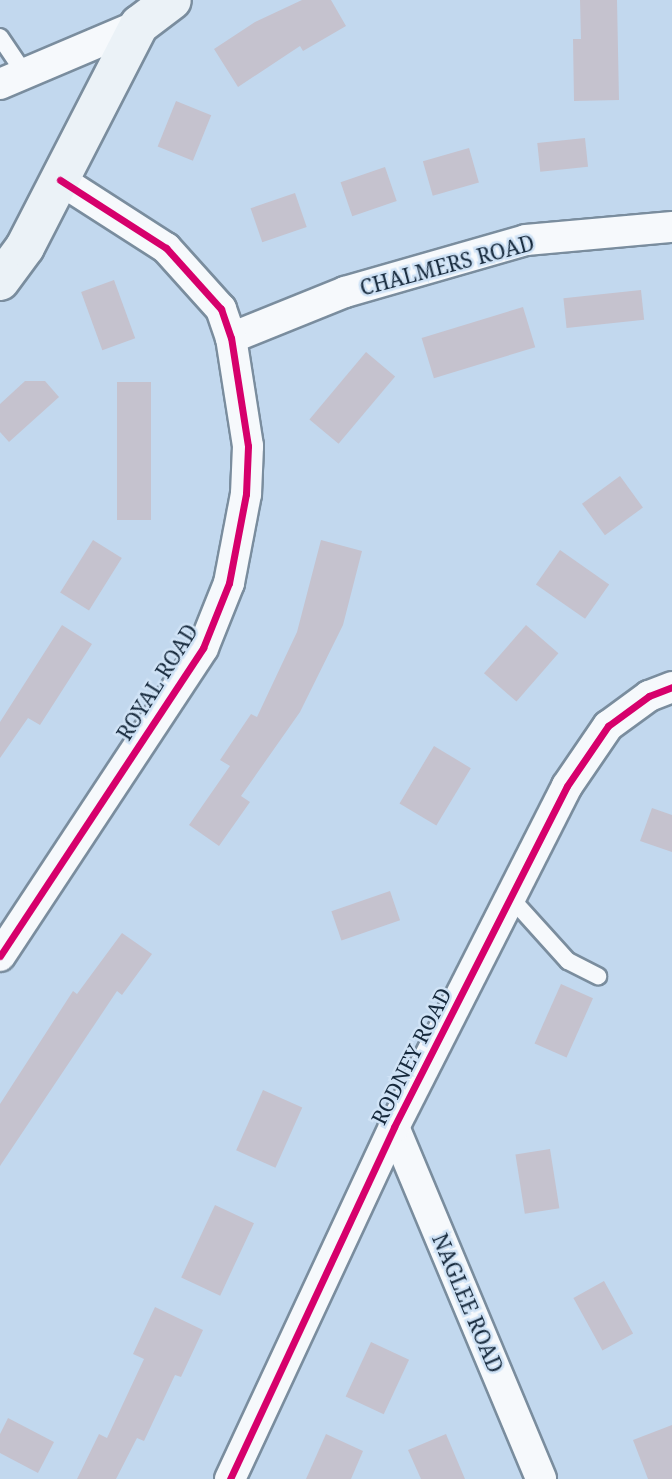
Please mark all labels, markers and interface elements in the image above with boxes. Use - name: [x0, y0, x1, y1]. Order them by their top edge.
- street label: CHALMERS ROAD: [357, 230, 537, 300]
- street label: ROYAL ROAD: [111, 619, 203, 745]
- street label: RODNEY ROAD: [366, 983, 456, 1129]
- street label: NAGLEE ROAD: [427, 1230, 509, 1376]

